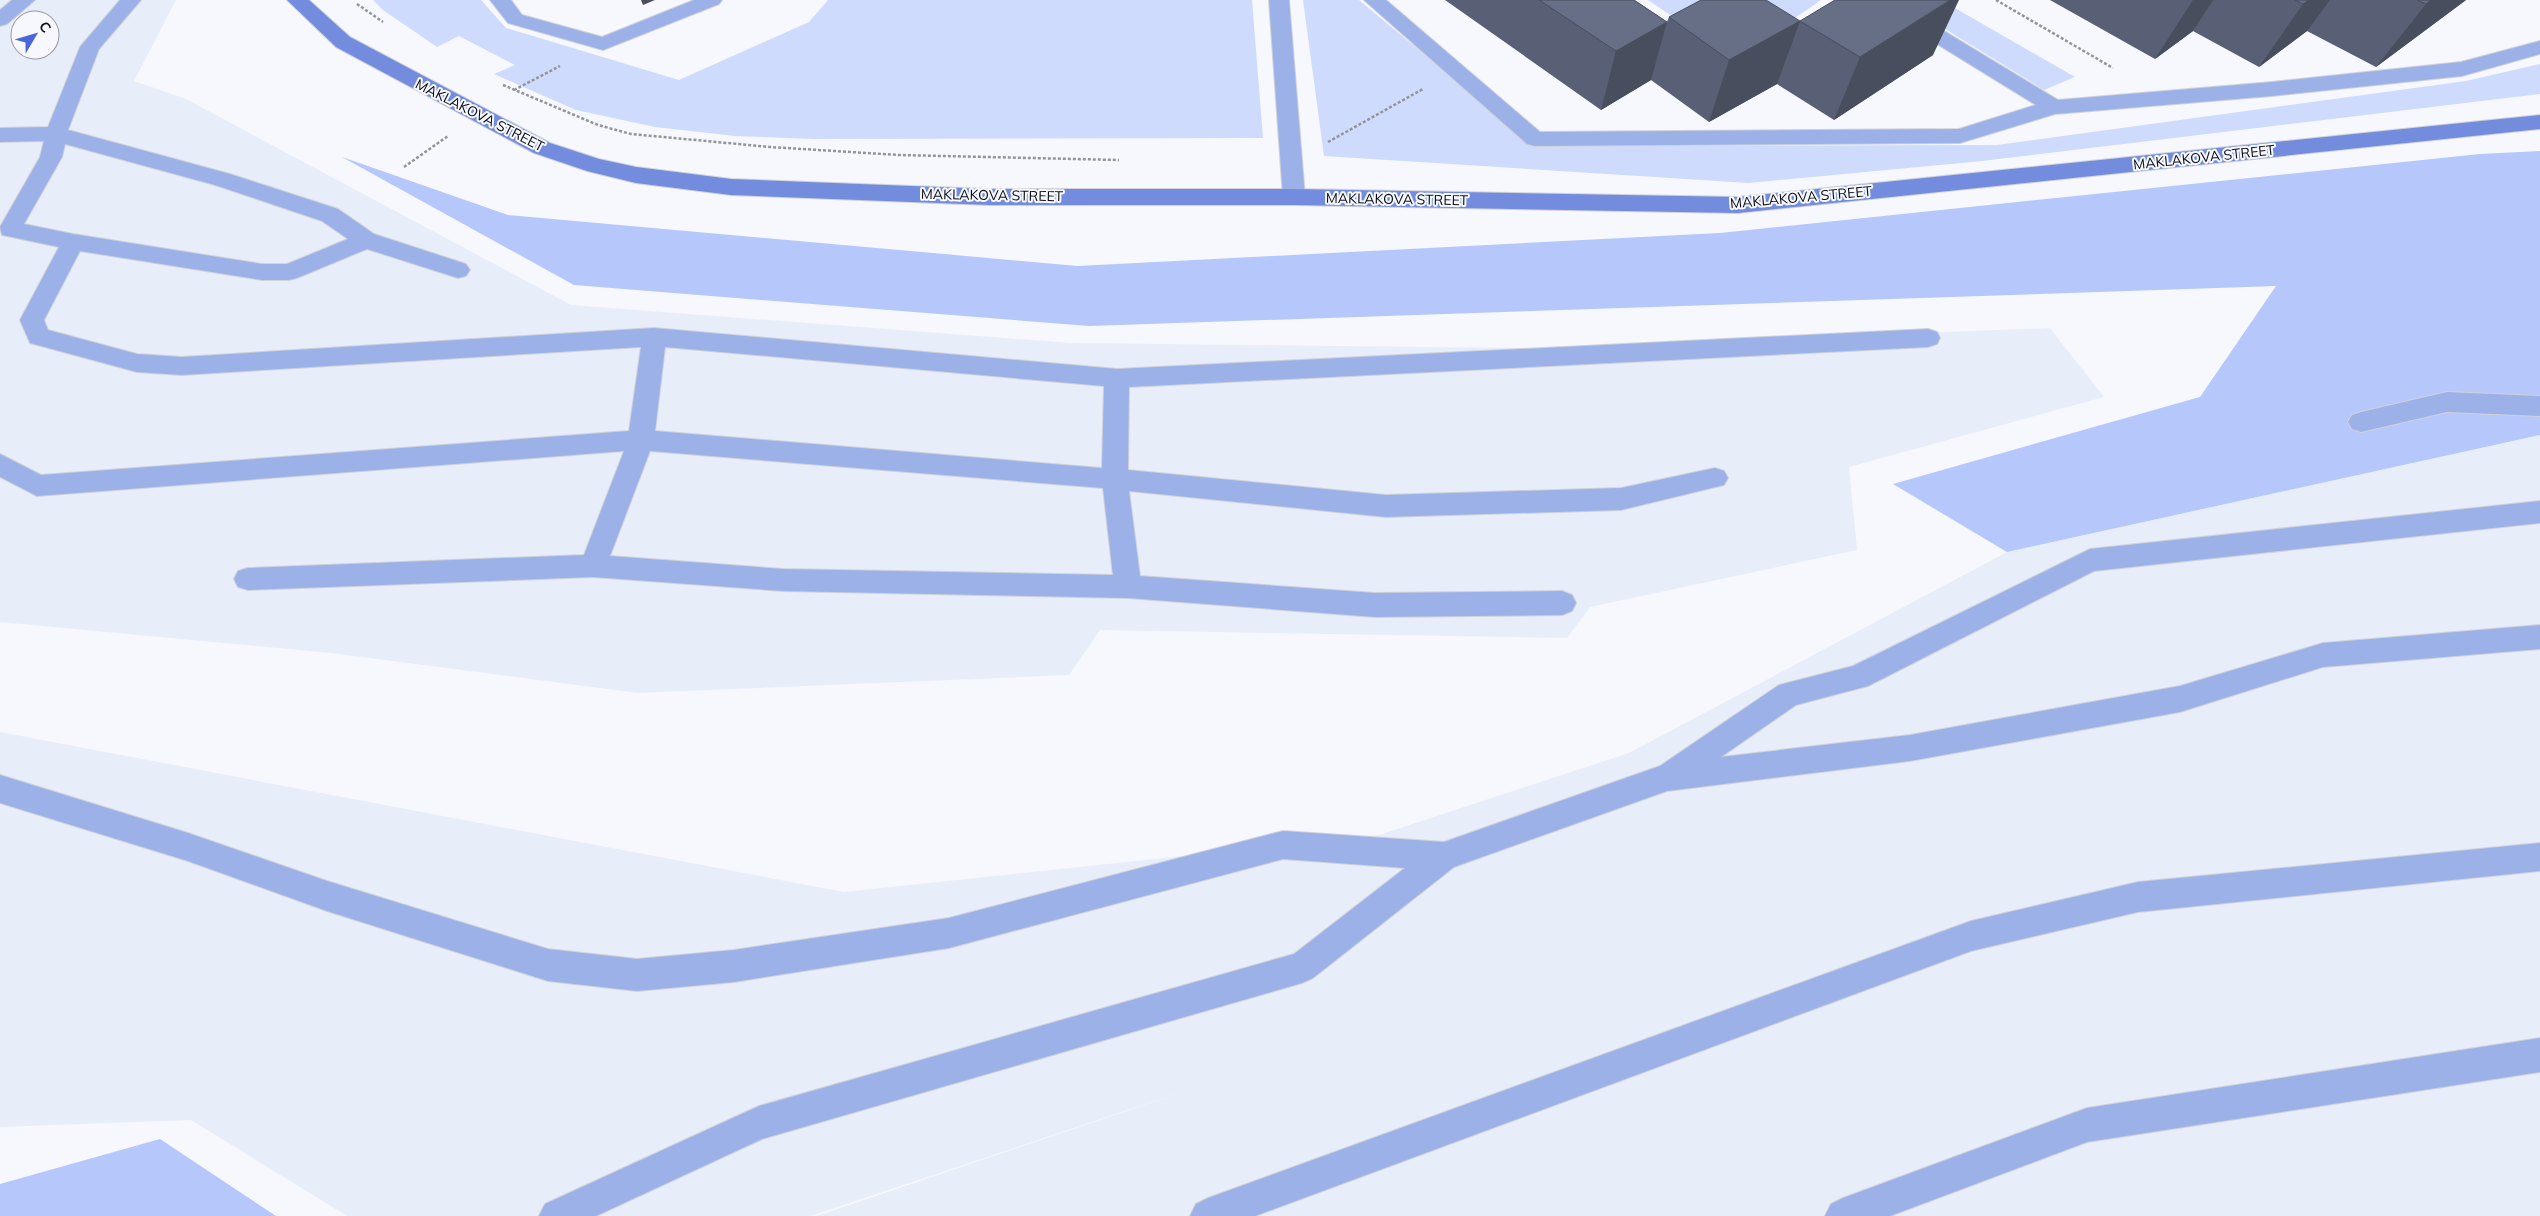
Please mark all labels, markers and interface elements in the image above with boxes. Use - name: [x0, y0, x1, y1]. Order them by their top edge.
- north arrow: [10, 10, 60, 60]
- text: С: [35, 18, 55, 36]
- street label: MAKLAKOVA STREET: [413, 75, 548, 156]
- street label: MAKLAKOVA STREET: [2132, 141, 2276, 173]
- street label: MAKLAKOVA STREET: [1729, 182, 1873, 212]
- street label: MAKLAKOVA STREET: [921, 185, 1064, 205]
- street label: MAKLAKOVA STREET: [1326, 189, 1469, 209]

